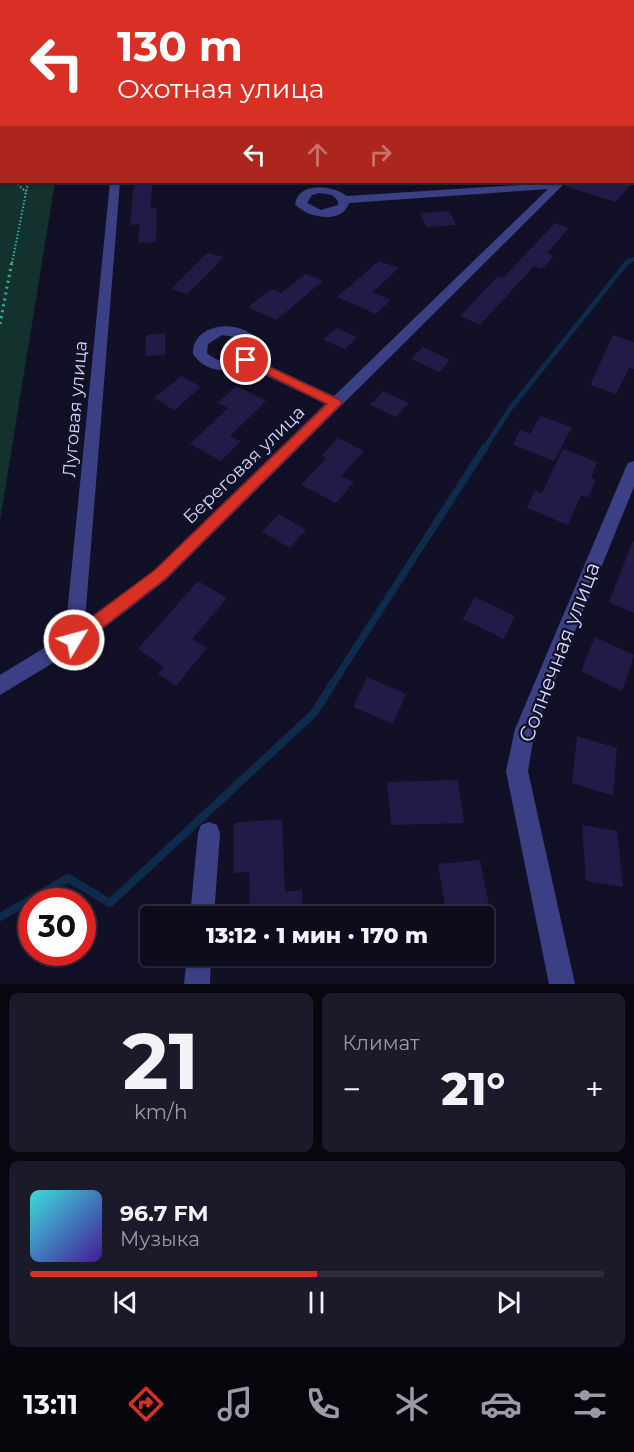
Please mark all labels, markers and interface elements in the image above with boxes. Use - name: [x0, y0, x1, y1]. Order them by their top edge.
- text: 130 m: [117, 20, 243, 72]
- icon: left: [18, 24, 96, 102]
- text: Охотная улица: [117, 72, 324, 105]
- icon: left: [238, 138, 271, 171]
- icon: ahead: [301, 138, 334, 171]
- icon: right: [364, 138, 397, 171]
- pin: [220, 334, 271, 385]
- street label: Луговая улица: [58, 340, 92, 478]
- icon: arrive: [229, 343, 262, 376]
- street label: Береговая улица: [179, 401, 309, 529]
- street label: Солнечная улица: [513, 558, 605, 746]
- position arrow: [42, 608, 106, 672]
- speed limit sign: 30: [18, 888, 96, 966]
- text: 13:12 · 1 мин · 170 m: [206, 922, 428, 949]
- text: 21: [122, 1013, 199, 1109]
- text: Климат: [343, 1031, 420, 1055]
- text: 21°: [441, 1061, 505, 1116]
- text: −: [343, 1069, 361, 1109]
- text: +: [585, 1069, 604, 1109]
- text: km/h: [134, 1100, 187, 1124]
- text: 96.7 FM: [120, 1200, 209, 1227]
- text: Музыка: [120, 1227, 200, 1251]
- icon: previous: [109, 1286, 142, 1319]
- icon: pause: [300, 1286, 333, 1319]
- icon: next: [492, 1286, 525, 1319]
- icon: directions: [125, 1383, 167, 1425]
- icon: music: [214, 1383, 256, 1425]
- icon: phone: [302, 1383, 344, 1425]
- icon: climate: [391, 1383, 433, 1425]
- icon: car: [480, 1383, 522, 1425]
- icon: filters: [569, 1383, 611, 1425]
- text: 13:11: [23, 1388, 78, 1421]

